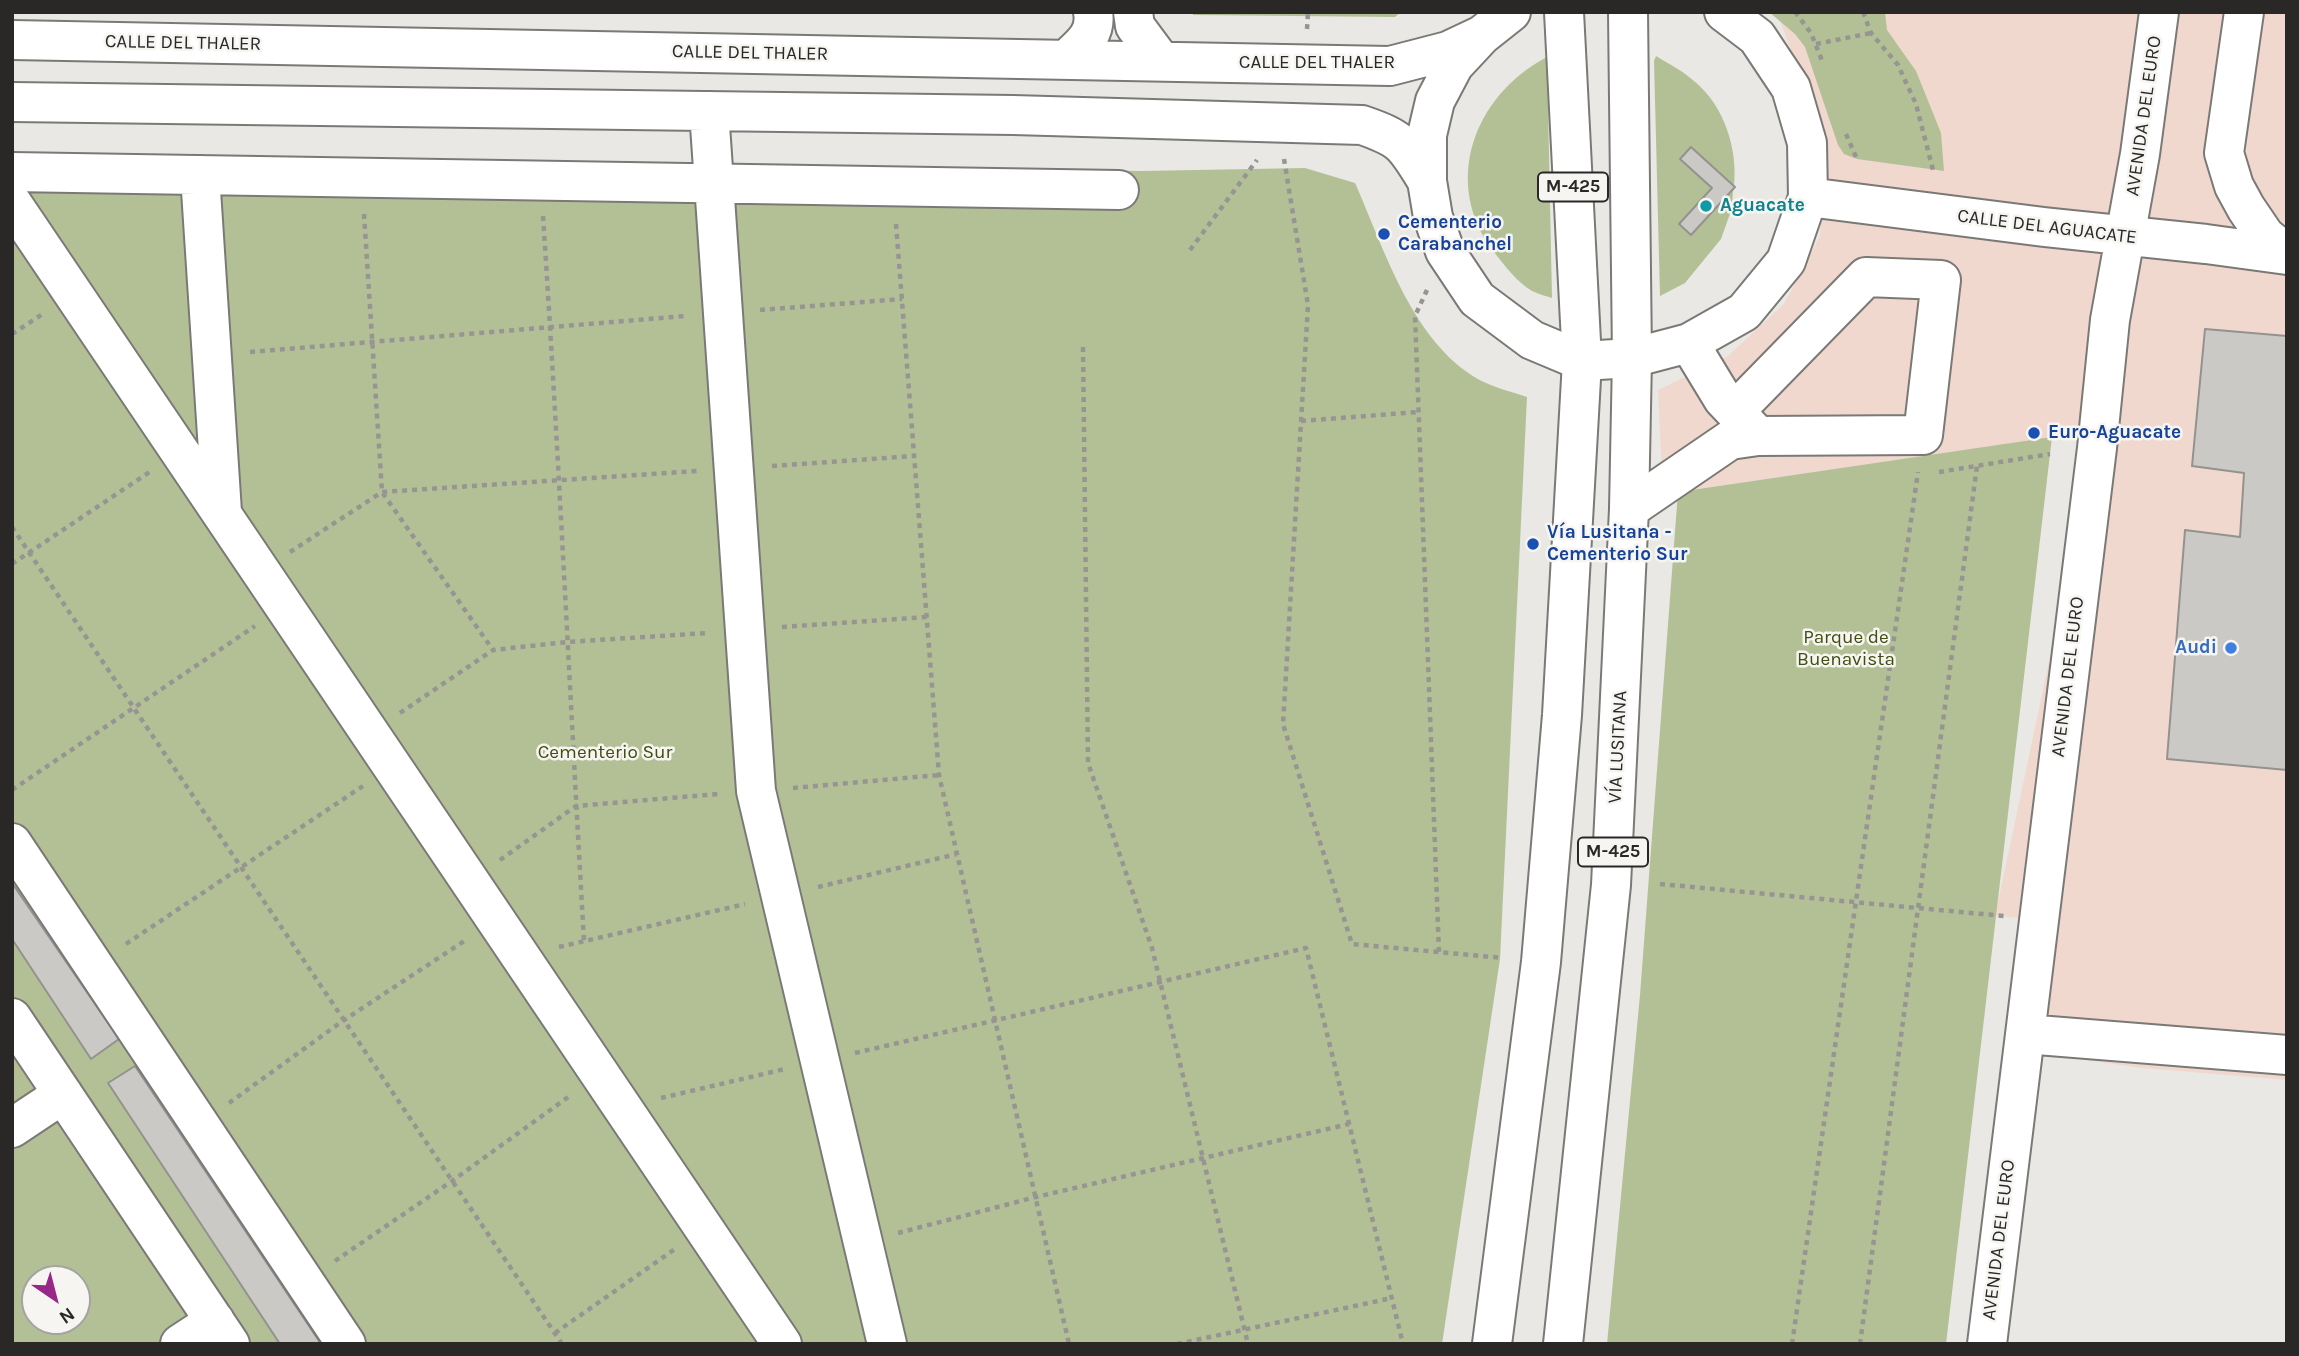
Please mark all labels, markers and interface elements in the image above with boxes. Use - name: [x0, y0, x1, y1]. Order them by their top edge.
- street label: CALLE DEL THALER: [105, 30, 261, 56]
- street label: AVENIDA DEL EURO: [2121, 34, 2167, 198]
- street label: CALLE DEL THALER: [672, 40, 828, 66]
- street label: CALLE DEL THALER: [1239, 52, 1395, 74]
- road number: M-425: [1538, 172, 1608, 202]
- place label: Aguacate: [1720, 195, 1805, 217]
- marker: Aguacate: [1698, 198, 1714, 214]
- street label: CALLE DEL AGUACATE: [1956, 205, 2138, 249]
- place label: Cementerio Carabanchel: [1398, 212, 1512, 256]
- marker: Cementerio Carabanchel: [1376, 226, 1392, 242]
- place label: Euro-Aguacate: [2048, 422, 2181, 444]
- marker: Euro-Aguacate: [2026, 425, 2042, 441]
- place label: Vía Lusitana - Cementerio Sur: [1547, 522, 1687, 566]
- marker: Vía Lusitana - Cementerio Sur: [1525, 536, 1541, 552]
- street label: AVENIDA DEL EURO: [2047, 595, 2089, 759]
- park label: Parque de Buenavista: [1797, 627, 1895, 671]
- place label: Audi: [2175, 637, 2217, 659]
- marker: Audi: [2223, 640, 2239, 656]
- street label: VÍA LUSITANA: [1604, 690, 1632, 804]
- park label: Cementerio Sur: [538, 742, 672, 764]
- road number: M-425: [1578, 838, 1648, 866]
- street label: AVENIDA DEL EURO: [1978, 1158, 2020, 1322]
- north arrow: [21, 1265, 91, 1335]
- text: N: [55, 1303, 79, 1328]

